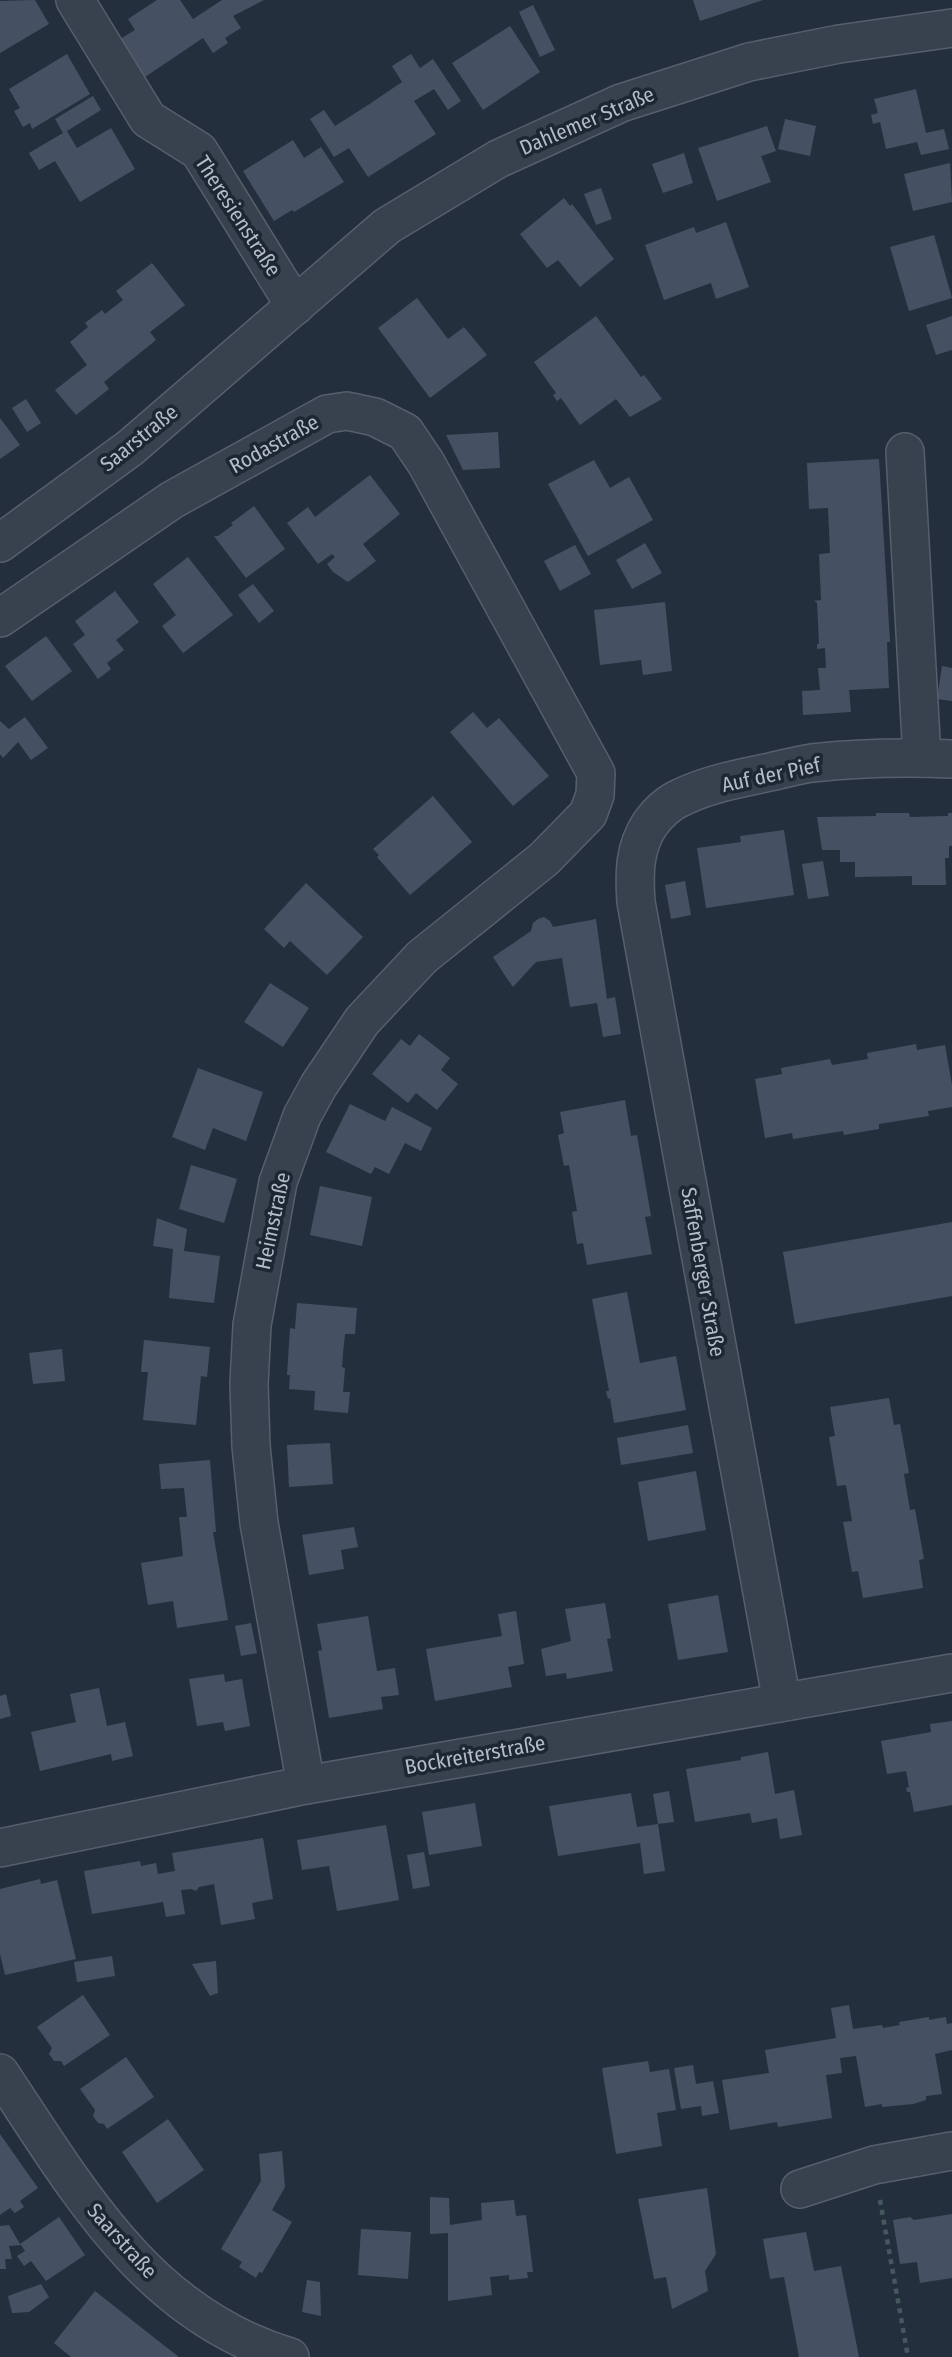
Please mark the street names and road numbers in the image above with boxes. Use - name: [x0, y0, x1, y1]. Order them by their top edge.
- street label: Dahlemer Straße: [516, 81, 658, 161]
- street label: Theresienstraße: [189, 151, 287, 281]
- street label: Saarstraße: [95, 399, 183, 477]
- street label: Rodastraße: [225, 409, 323, 479]
- street label: Auf der Pief: [719, 752, 824, 798]
- street label: Heimstraße: [250, 1170, 296, 1272]
- street label: Saffenberger Straße: [675, 1185, 731, 1359]
- street label: Bockreiterstraße: [403, 1730, 547, 1780]
- street label: Saarstraße: [81, 2198, 163, 2284]

